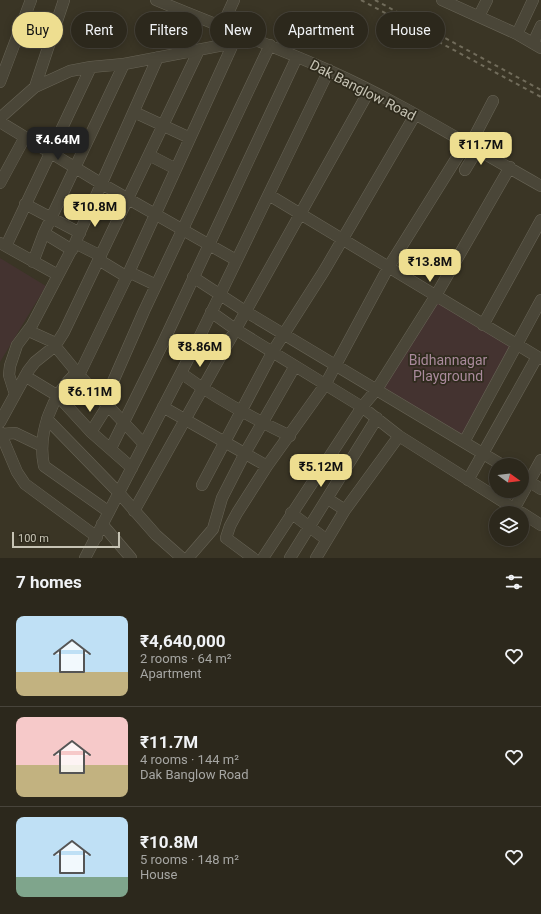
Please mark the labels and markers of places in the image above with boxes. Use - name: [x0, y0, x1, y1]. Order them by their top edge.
- pin: ₹4.64M: [25, 127, 91, 161]
- pin: ₹11.7M: [448, 132, 514, 166]
- pin: ₹10.8M: [62, 194, 128, 228]
- pin: ₹13.8M: [397, 249, 463, 283]
- pin: ₹8.86M: [167, 334, 233, 368]
- pin: ₹6.11M: [57, 379, 123, 413]
- pin: ₹5.12M: [288, 454, 354, 488]

